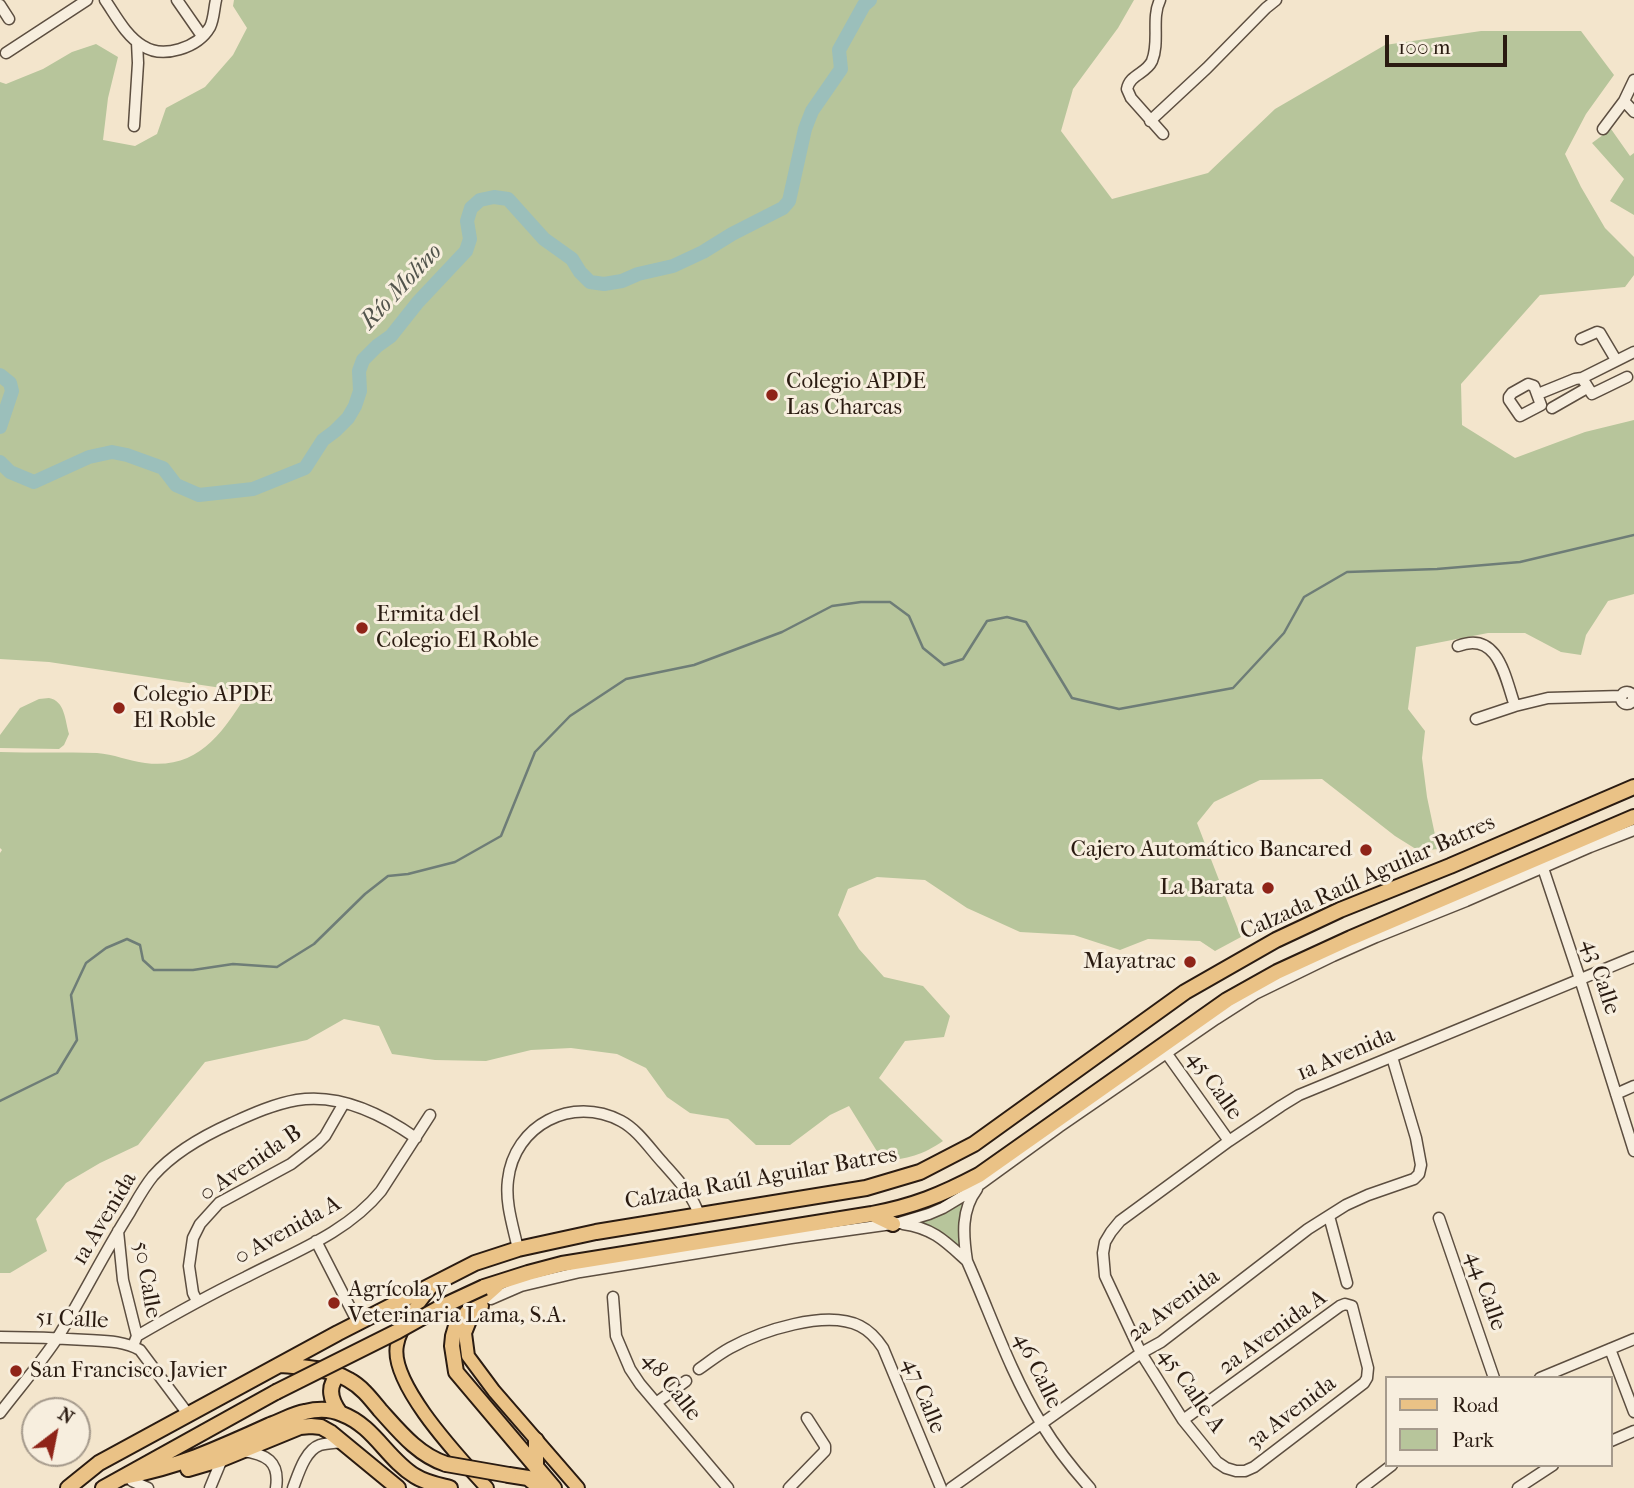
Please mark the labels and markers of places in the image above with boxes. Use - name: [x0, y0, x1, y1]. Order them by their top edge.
- place label: Colegio APDE Las Charcas: [786, 368, 926, 422]
- marker: Colegio APDE Las Charcas: [764, 387, 780, 403]
- place label: Ermita del Colegio El Roble: [376, 601, 539, 655]
- marker: Ermita del Colegio El Roble: [354, 620, 370, 636]
- place label: Colegio APDE El Roble: [133, 681, 273, 735]
- marker: Colegio APDE El Roble: [111, 700, 127, 716]
- place label: Cajero Automático Bancared: [1071, 836, 1352, 864]
- marker: Cajero Automático Bancared: [1358, 842, 1374, 858]
- place label: La Barata: [1160, 874, 1254, 902]
- marker: La Barata: [1260, 880, 1276, 896]
- place label: Mayatrac: [1083, 948, 1176, 976]
- marker: Mayatrac: [1182, 954, 1198, 970]
- place label: Agrícola y Veterinaria Lama, S.A.: [348, 1276, 566, 1330]
- marker: Agrícola y Veterinaria Lama, S.A.: [326, 1295, 342, 1311]
- place label: San Francisco Javier: [30, 1357, 227, 1385]
- marker: San Francisco Javier: [8, 1363, 24, 1379]

